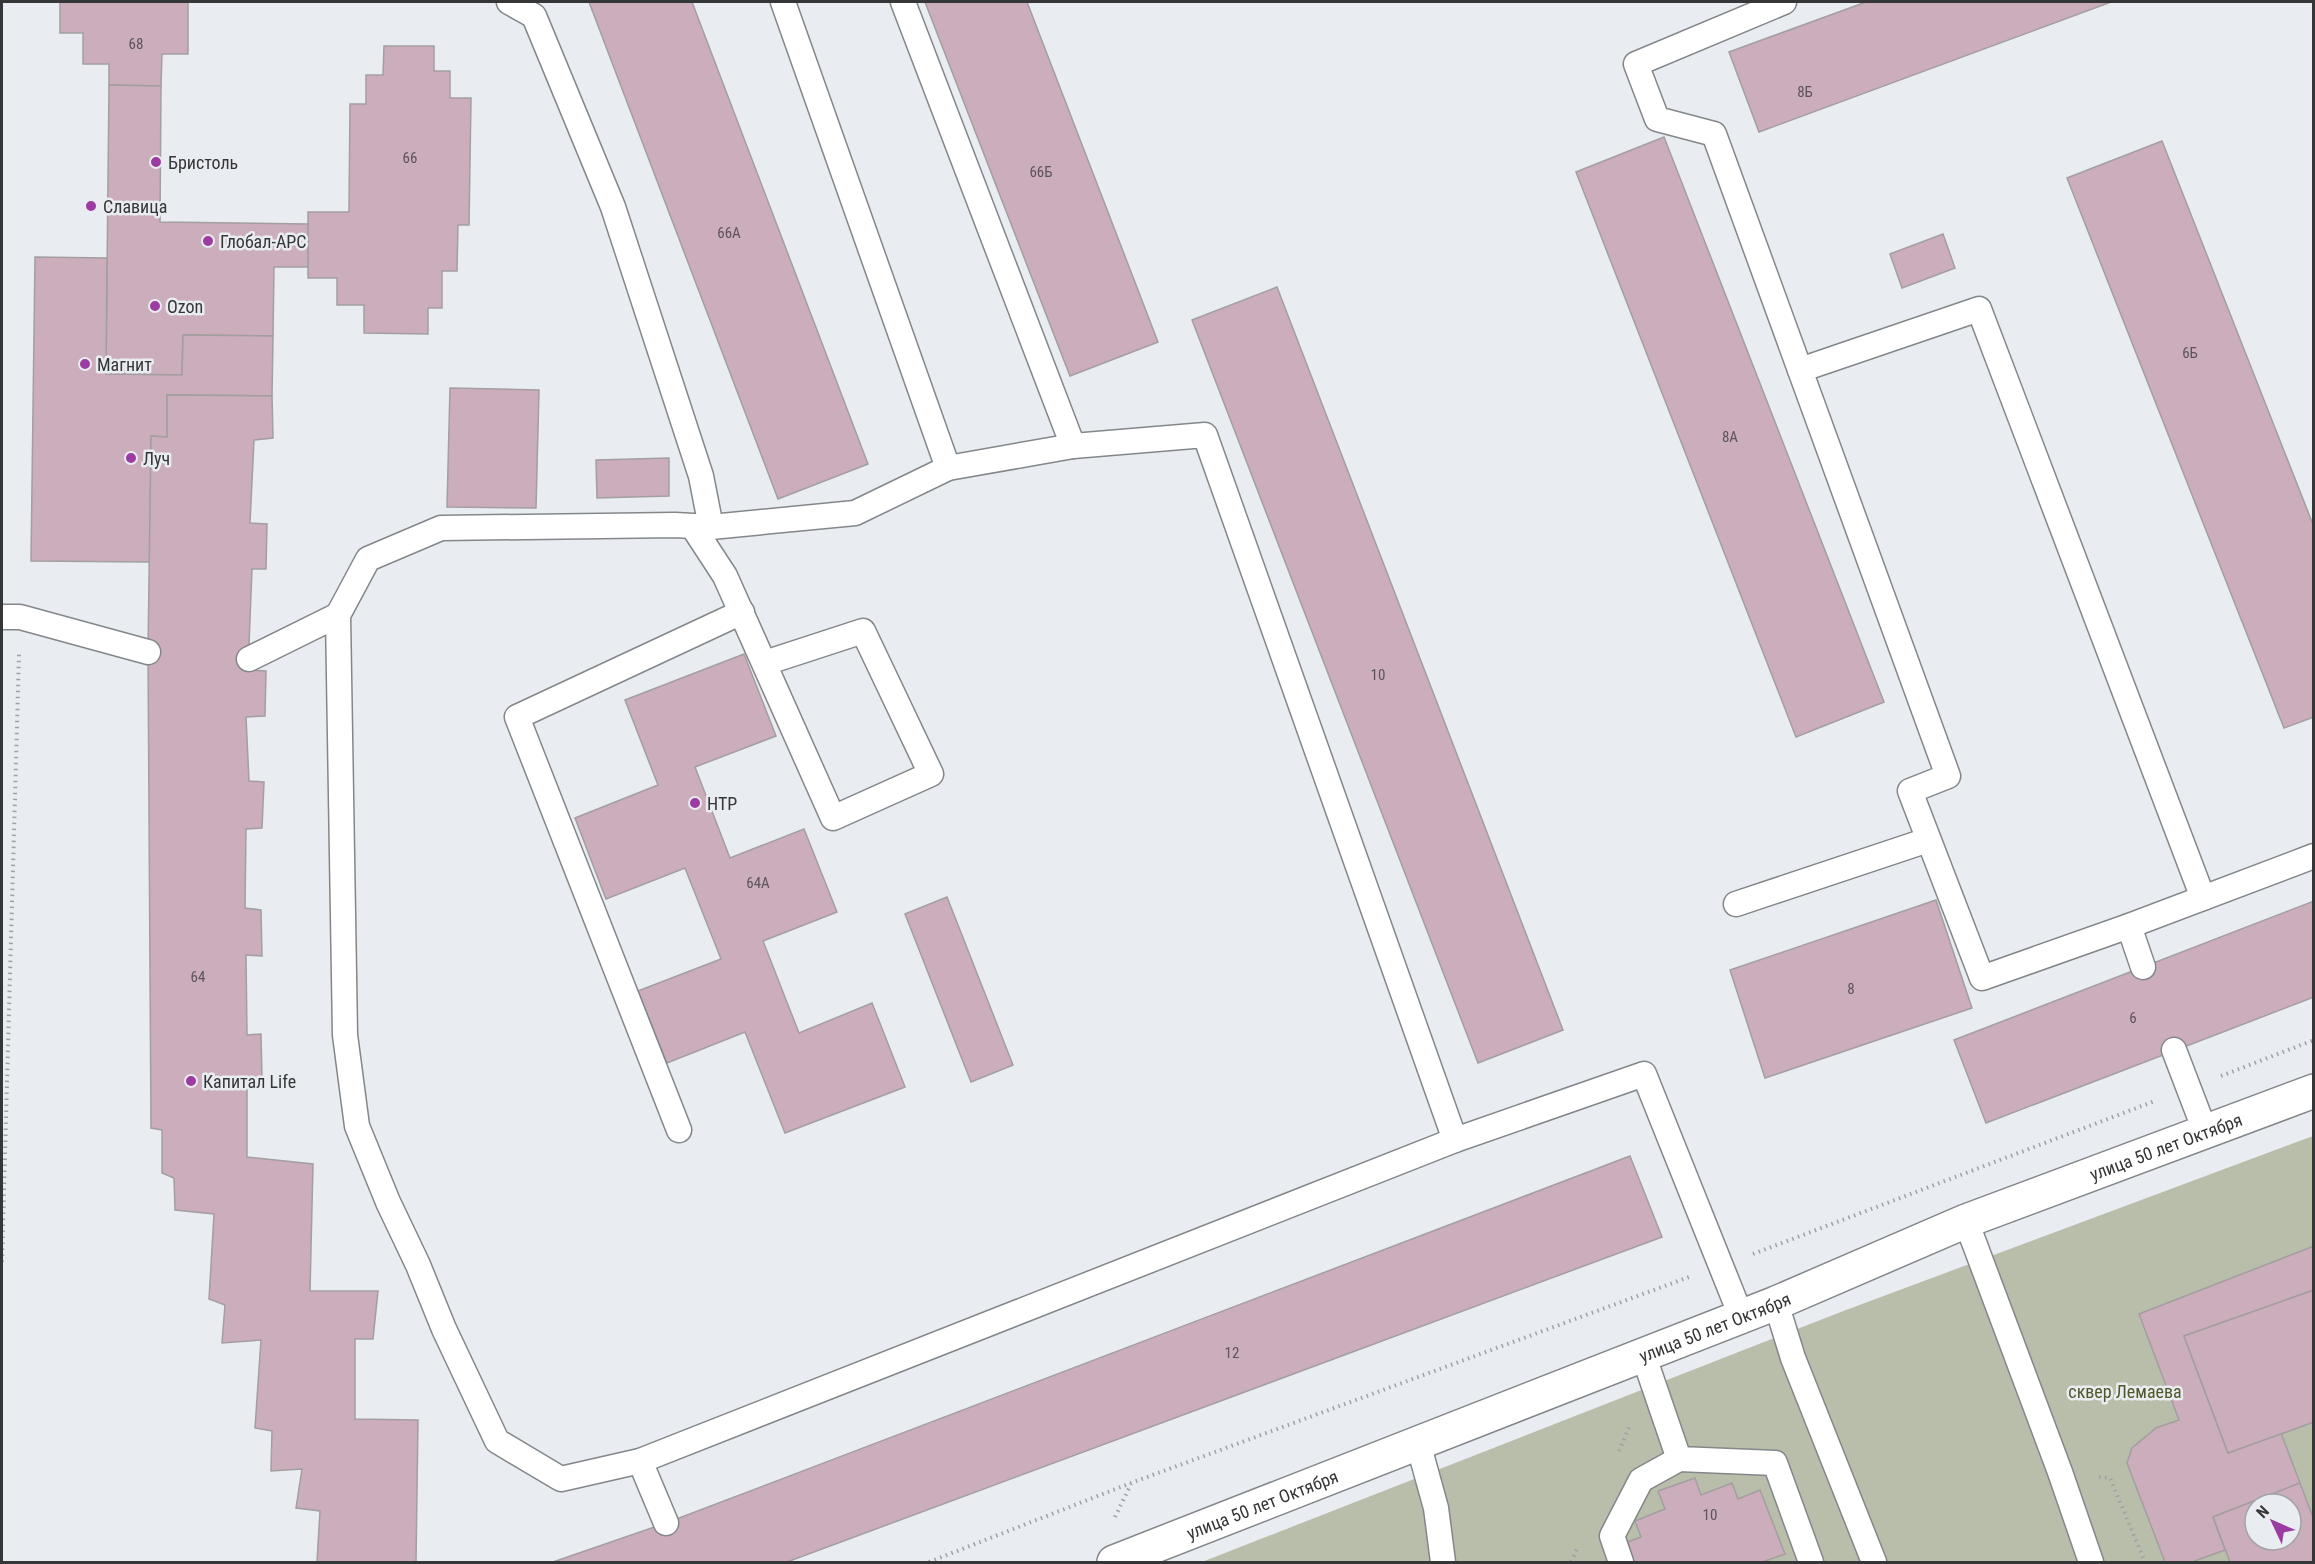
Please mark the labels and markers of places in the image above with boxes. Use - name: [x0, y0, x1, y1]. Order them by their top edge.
- place label: Бристоль: [168, 152, 238, 173]
- marker: Бристоль: [149, 155, 163, 169]
- place label: Славица: [103, 196, 167, 217]
- marker: Славица: [84, 199, 98, 213]
- place label: Глобал-АРС: [220, 231, 306, 252]
- marker: Глобал-АРС: [201, 234, 215, 248]
- place label: Ozon: [167, 296, 203, 317]
- marker: Ozon: [148, 299, 162, 313]
- place label: Магнит: [97, 354, 152, 375]
- marker: Магнит: [78, 357, 92, 371]
- place label: Луч: [143, 448, 170, 469]
- marker: Луч: [124, 451, 138, 465]
- place label: НТР: [707, 793, 737, 814]
- marker: НТР: [688, 796, 702, 810]
- place label: Капитал Life: [203, 1071, 296, 1092]
- marker: Капитал Life: [184, 1074, 198, 1088]

